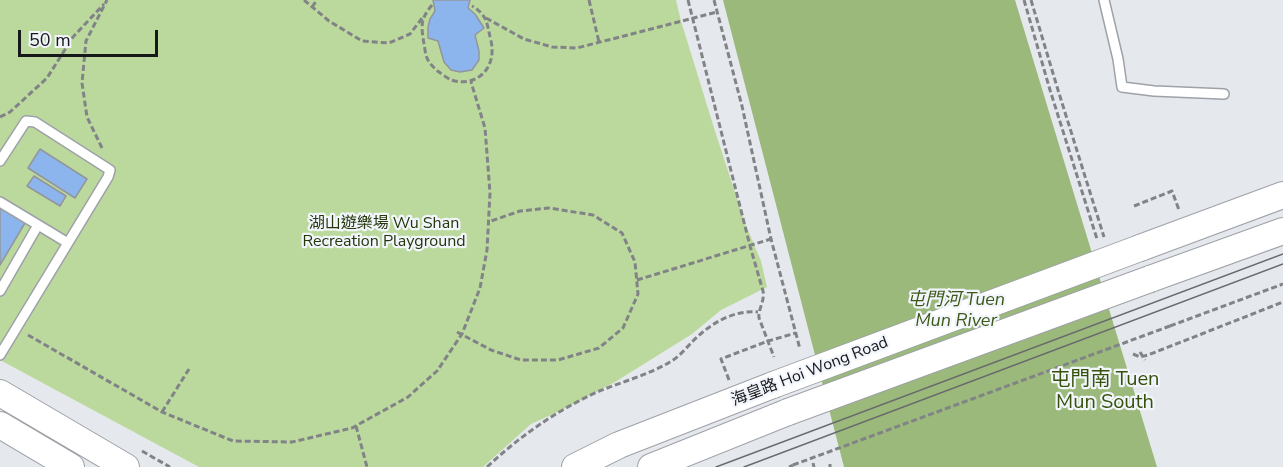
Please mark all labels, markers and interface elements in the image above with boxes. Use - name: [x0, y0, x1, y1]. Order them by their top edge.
- scale bar: [21, 18, 160, 56]
- text: 50 m: [29, 28, 71, 52]
- park label: 湖山遊樂場 Wu Shan Recreation Playground: [302, 214, 466, 252]
- water label: 屯門河 Tuen Mun River: [907, 290, 1005, 332]
- street label: 海皇路 Hoi Wong Road: [729, 333, 891, 411]
- district label: 屯門南 Tuen Mun South: [1049, 368, 1161, 415]

